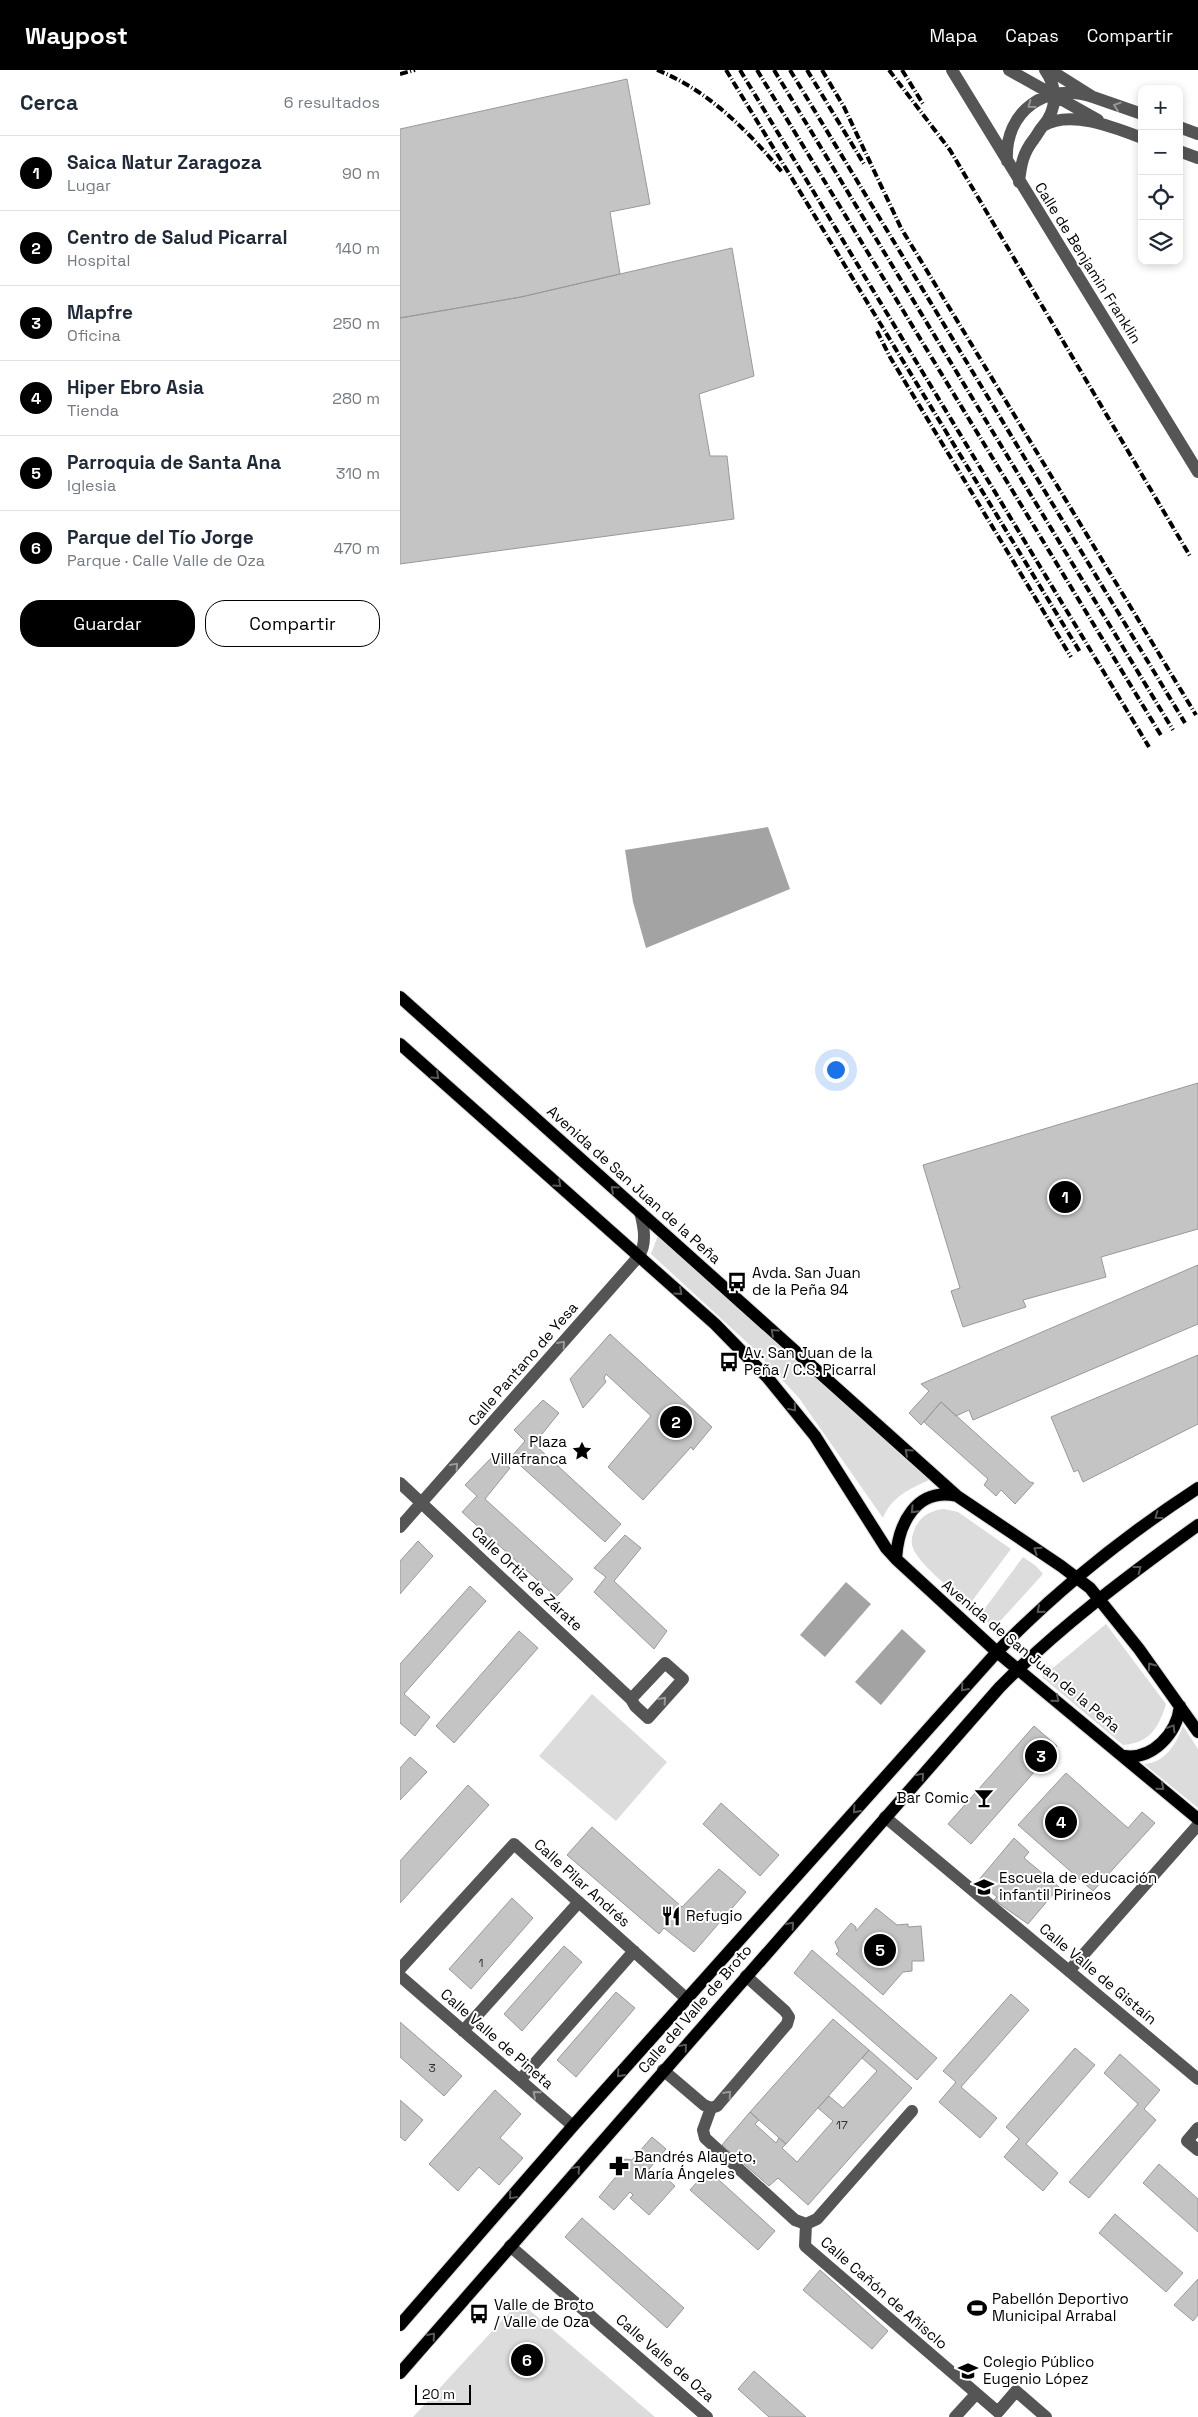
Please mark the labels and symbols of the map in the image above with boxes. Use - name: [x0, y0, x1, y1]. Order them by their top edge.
- one-way arrow: [1027, 99, 1037, 108]
- one-way arrow: [1114, 102, 1122, 112]
- street label: Calle de Benjamin Franklin: [1031, 179, 1146, 347]
- your location: [823, 1057, 849, 1083]
- one-way arrow: [431, 1071, 440, 1080]
- street label: Avenida de San Juan de la Peña: [543, 1101, 726, 1268]
- pin: 1: [1049, 1178, 1081, 1216]
- one-way arrow: [552, 1179, 561, 1188]
- one-way arrow: [610, 1185, 619, 1194]
- place label: Avda. San Juan de la Peña 94: [752, 1263, 861, 1299]
- bus stop icon: Avda. San Juan de la Peña 94: [726, 1271, 748, 1293]
- one-way arrow: [674, 1287, 683, 1296]
- street label: Calle Pantano de Yesa: [464, 1298, 582, 1430]
- one-way arrow: [771, 1328, 780, 1337]
- one-way arrow: [556, 1341, 565, 1350]
- place label: Av. San Juan de la Peña / C.S. Picarral: [744, 1343, 876, 1379]
- bus stop icon: Av. San Juan de la Peña / C.S. Picarral: [718, 1351, 740, 1373]
- one-way arrow: [788, 1402, 796, 1411]
- pin: 2: [660, 1403, 692, 1441]
- place label: Plaza Villafranca: [491, 1432, 567, 1468]
- place icon: Plaza Villafranca: [571, 1440, 593, 1462]
- one-way arrow: [905, 1448, 914, 1457]
- one-way arrow: [449, 1463, 457, 1472]
- one-way arrow: [911, 1504, 920, 1513]
- one-way arrow: [1154, 1510, 1164, 1519]
- street label: Calle Ortiz de Zárate: [468, 1522, 587, 1635]
- one-way arrow: [1034, 1547, 1043, 1556]
- one-way arrow: [1132, 1566, 1141, 1574]
- street label: Avenida de San Juan de la Peña: [938, 1575, 1125, 1736]
- one-way arrow: [1037, 1604, 1046, 1613]
- one-way arrow: [1148, 1663, 1157, 1672]
- one-way arrow: [961, 1683, 970, 1692]
- one-way arrow: [1051, 1694, 1060, 1703]
- one-way arrow: [658, 1697, 667, 1706]
- one-way arrow: [1166, 1725, 1176, 1734]
- pin: 3: [1025, 1737, 1057, 1775]
- one-way arrow: [915, 1773, 924, 1782]
- one-way arrow: [1156, 1781, 1165, 1790]
- bar icon: Bar Comic: [973, 1787, 995, 1809]
- place label: Bar Comic: [897, 1788, 969, 1807]
- pin: 4: [1045, 1803, 1077, 1841]
- one-way arrow: [853, 1804, 862, 1813]
- street label: Calle Pilar Andrés: [530, 1834, 635, 1931]
- place label: Escuela de educación infantil Pirineos: [999, 1868, 1157, 1904]
- school or university icon: Escuela de educación infantil Pirineos: [973, 1876, 995, 1898]
- restaurant icon: Refugio: [660, 1905, 682, 1927]
- place label: Refugio: [686, 1906, 742, 1925]
- street label: Calle Valle de Gistaín: [1036, 1919, 1161, 2028]
- one-way arrow: [785, 1921, 794, 1930]
- pin: 5: [864, 1931, 896, 1969]
- street label: Calle del Valle de Broto: [634, 1940, 756, 2077]
- house number: 1: [478, 1955, 484, 1971]
- street label: Calle Valle de Pineta: [437, 1984, 558, 2093]
- one-way arrow: [678, 2043, 687, 2052]
- house number: 3: [428, 2060, 436, 2076]
- one-way arrow: [617, 2069, 626, 2078]
- one-way arrow: [722, 2090, 731, 2099]
- one-way arrow: [532, 2091, 541, 2100]
- house number: 17: [836, 2117, 848, 2133]
- place label: Bandrés Alayeto, María Ángeles: [634, 2147, 756, 2183]
- pharmacy icon: Bandrés Alayeto, María Ángeles: [608, 2155, 630, 2177]
- one-way arrow: [571, 2166, 580, 2175]
- one-way arrow: [509, 2191, 518, 2200]
- street label: Calle Cañón de Añisclo: [817, 2232, 952, 2353]
- place label: Pabellón Deportivo Municipal Arrabal: [992, 2289, 1129, 2325]
- place label: Valle de Broto / Valle de Oza: [494, 2295, 594, 2331]
- sports icon: Pabellón Deportivo Municipal Arrabal: [966, 2297, 988, 2319]
- bus stop icon: Valle de Broto / Valle de Oza: [468, 2303, 490, 2325]
- street label: Calle Valle de Oza: [612, 2310, 719, 2406]
- one-way arrow: [426, 2333, 435, 2342]
- pin: 6: [511, 2341, 543, 2379]
- place label: Colegio Público Eugenio López: [983, 2352, 1094, 2388]
- school or university icon: Colegio Público Eugenio López: [957, 2360, 979, 2382]
- scale bar: [415, 2382, 471, 2405]

